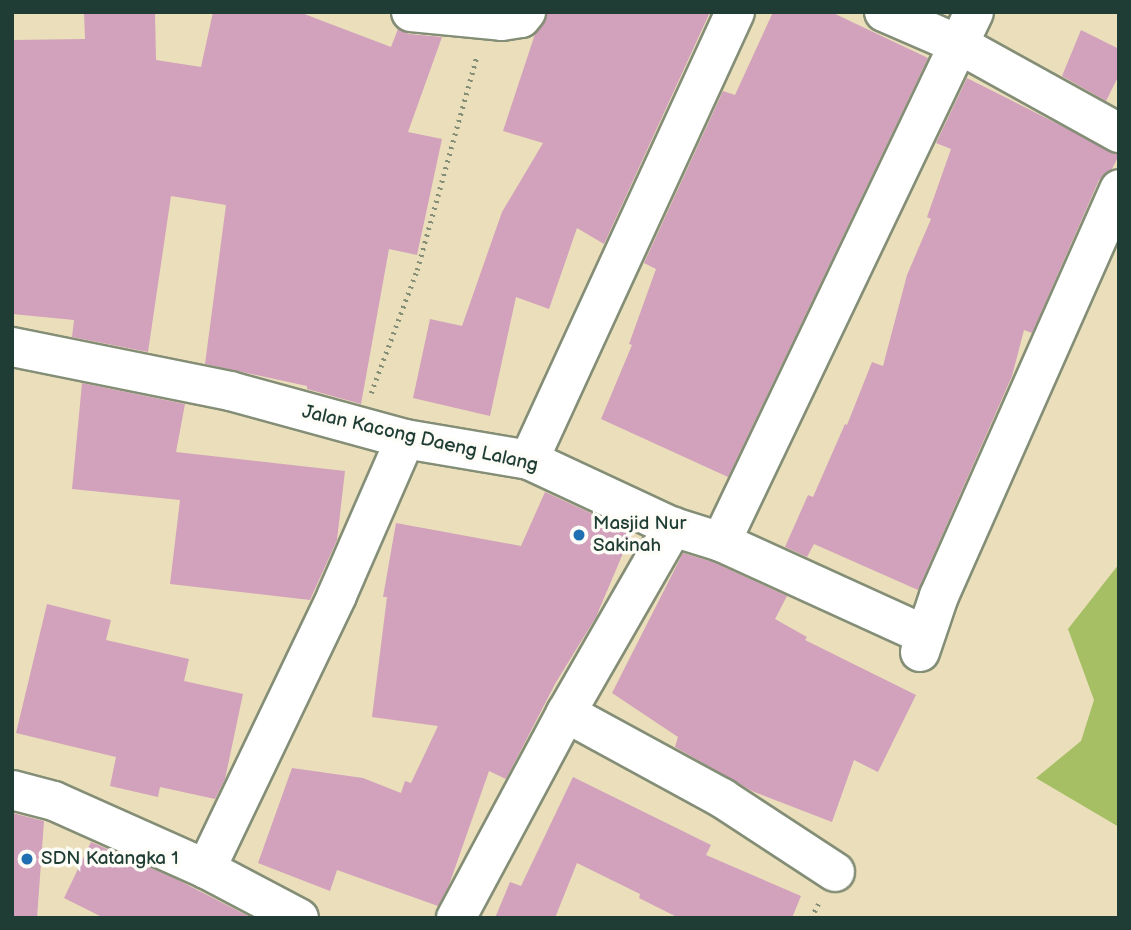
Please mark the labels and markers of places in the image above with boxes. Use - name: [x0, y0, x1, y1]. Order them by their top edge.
- place label: Masjid Nur Sakinah: [593, 513, 686, 557]
- marker: Masjid Nur Sakinah: [571, 527, 587, 543]
- place label: SDN Katangka 1: [41, 848, 178, 870]
- marker: SDN Katangka 1: [19, 851, 35, 867]

